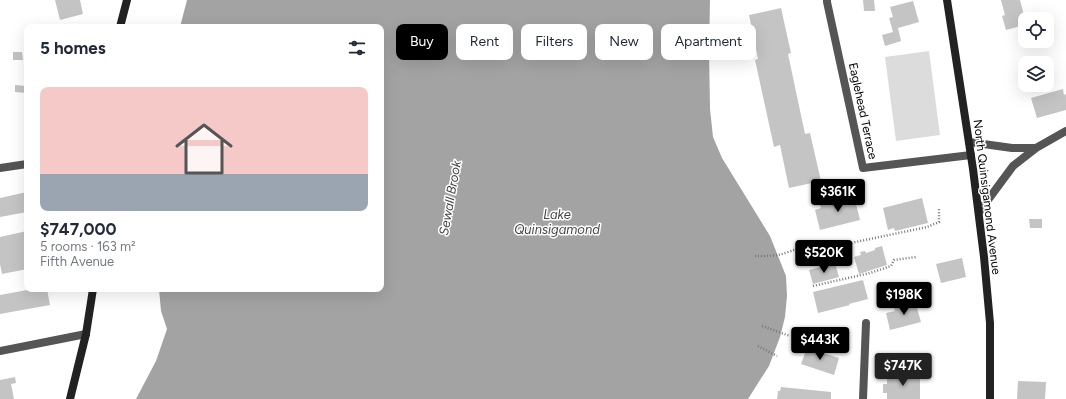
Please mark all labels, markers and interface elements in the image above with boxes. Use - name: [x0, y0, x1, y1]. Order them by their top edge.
- map controls: [1018, 12, 1054, 92]
- button: locate: [1018, 12, 1054, 48]
- chip: Buy: [396, 24, 448, 60]
- chip: Rent: [456, 24, 513, 60]
- chip: Filters: [521, 24, 587, 60]
- chip: New: [595, 24, 653, 60]
- chip: Apartment: [661, 24, 756, 60]
- icon: filters: [346, 37, 368, 59]
- text: 5 homes: [40, 38, 106, 58]
- button: layers: [1018, 56, 1054, 92]
- street label: Eaglehead Terrace: [846, 61, 880, 161]
- icon: home: [168, 113, 240, 185]
- street label: North Quinsigamond Avenue: [971, 119, 1004, 276]
- water label: Sewall Brook: [436, 159, 464, 237]
- pin: $361K: [810, 179, 866, 213]
- text: $361K: [820, 184, 856, 199]
- water label: Lake Quinsigamond: [514, 207, 600, 237]
- text: $747,000: [40, 219, 117, 239]
- text: 5 rooms · 163 m²: [40, 239, 136, 254]
- pin: $520K: [796, 240, 852, 274]
- text: $520K: [804, 245, 844, 260]
- text: Fifth Avenue: [40, 254, 114, 269]
- pin: $198K: [876, 282, 932, 316]
- text: $198K: [886, 287, 922, 302]
- pin: $443K: [792, 327, 848, 361]
- text: $443K: [800, 332, 840, 347]
- pin: $747K: [875, 353, 931, 387]
- text: $747K: [884, 358, 922, 373]

